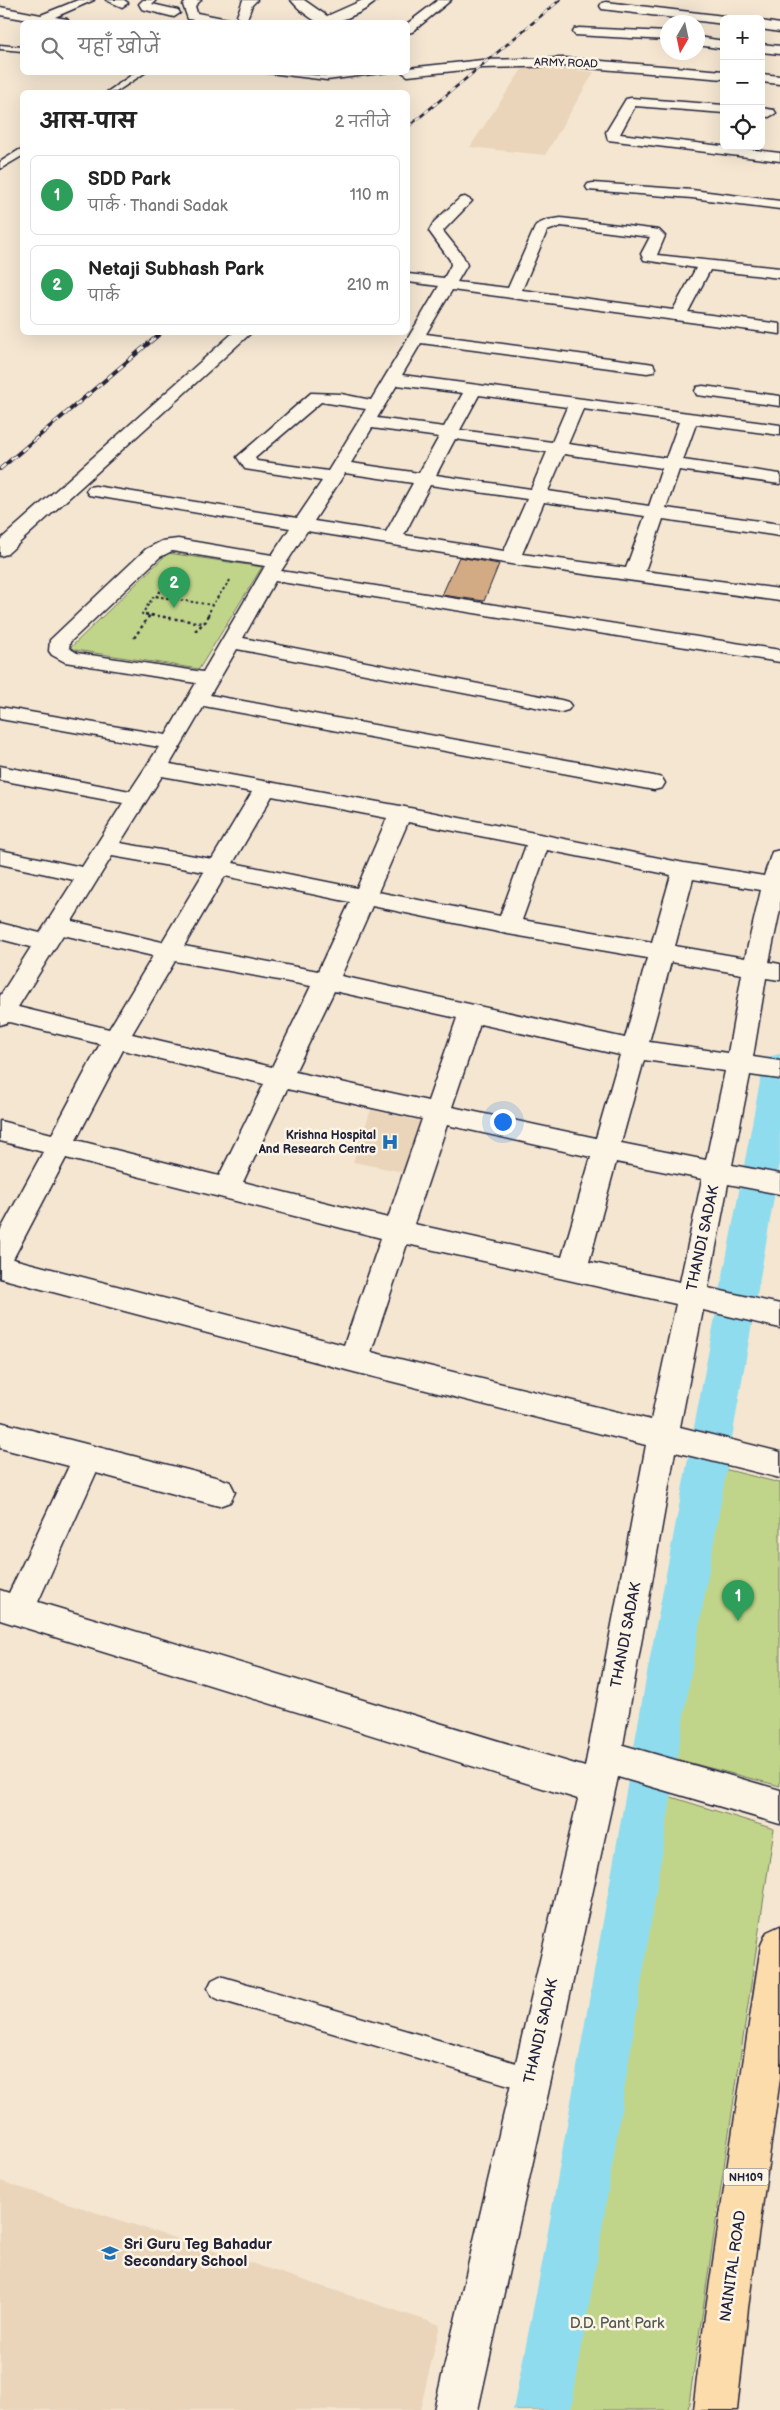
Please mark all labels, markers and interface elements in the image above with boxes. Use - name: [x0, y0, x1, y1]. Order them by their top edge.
- north arrow: [660, 15, 705, 60]
- map controls: [720, 15, 765, 150]
- button: +: [720, 15, 765, 60]
- search box: [20, 20, 410, 75]
- icon: search: [38, 34, 66, 62]
- text: यहाँ खोजें: [78, 36, 160, 59]
- street label: ARMY ROAD: [534, 55, 598, 71]
- button: −: [720, 60, 765, 105]
- button: locate: [720, 105, 765, 150]
- text: आस-पास: [40, 109, 136, 134]
- text: 2 नतीजे: [335, 113, 390, 132]
- text: SDD Park: [88, 168, 171, 191]
- text: 1: [54, 186, 60, 205]
- text: 110 m: [350, 186, 389, 205]
- text: पार्क · Thandi Sadak: [88, 197, 228, 216]
- text: Netaji Subhash Park: [88, 258, 264, 281]
- text: 2: [52, 276, 62, 295]
- text: 210 m: [347, 276, 389, 295]
- text: पार्क: [88, 287, 119, 306]
- pin: 2: [158, 567, 190, 608]
- your location: [490, 1109, 516, 1135]
- place label: Krishna Hospital And Research Centre: [258, 1128, 376, 1157]
- hospital icon: Krishna Hospital And Research Centre: [380, 1132, 400, 1152]
- street label: THANDI SADAK: [683, 1183, 724, 1292]
- street label: THANDI SADAK: [606, 1580, 646, 1689]
- pin: 1: [722, 1580, 754, 1621]
- street label: THANDI SADAK: [520, 1976, 562, 2085]
- road number: NH109: [724, 2168, 768, 2186]
- street label: NAINITAL ROAD: [716, 2209, 750, 2323]
- place label: Sri Guru Teg Bahadur Secondary School: [124, 2235, 273, 2271]
- school or university icon: Sri Guru Teg Bahadur Secondary School: [100, 2243, 120, 2263]
- park label: D.D. Pant Park: [570, 2314, 665, 2333]

